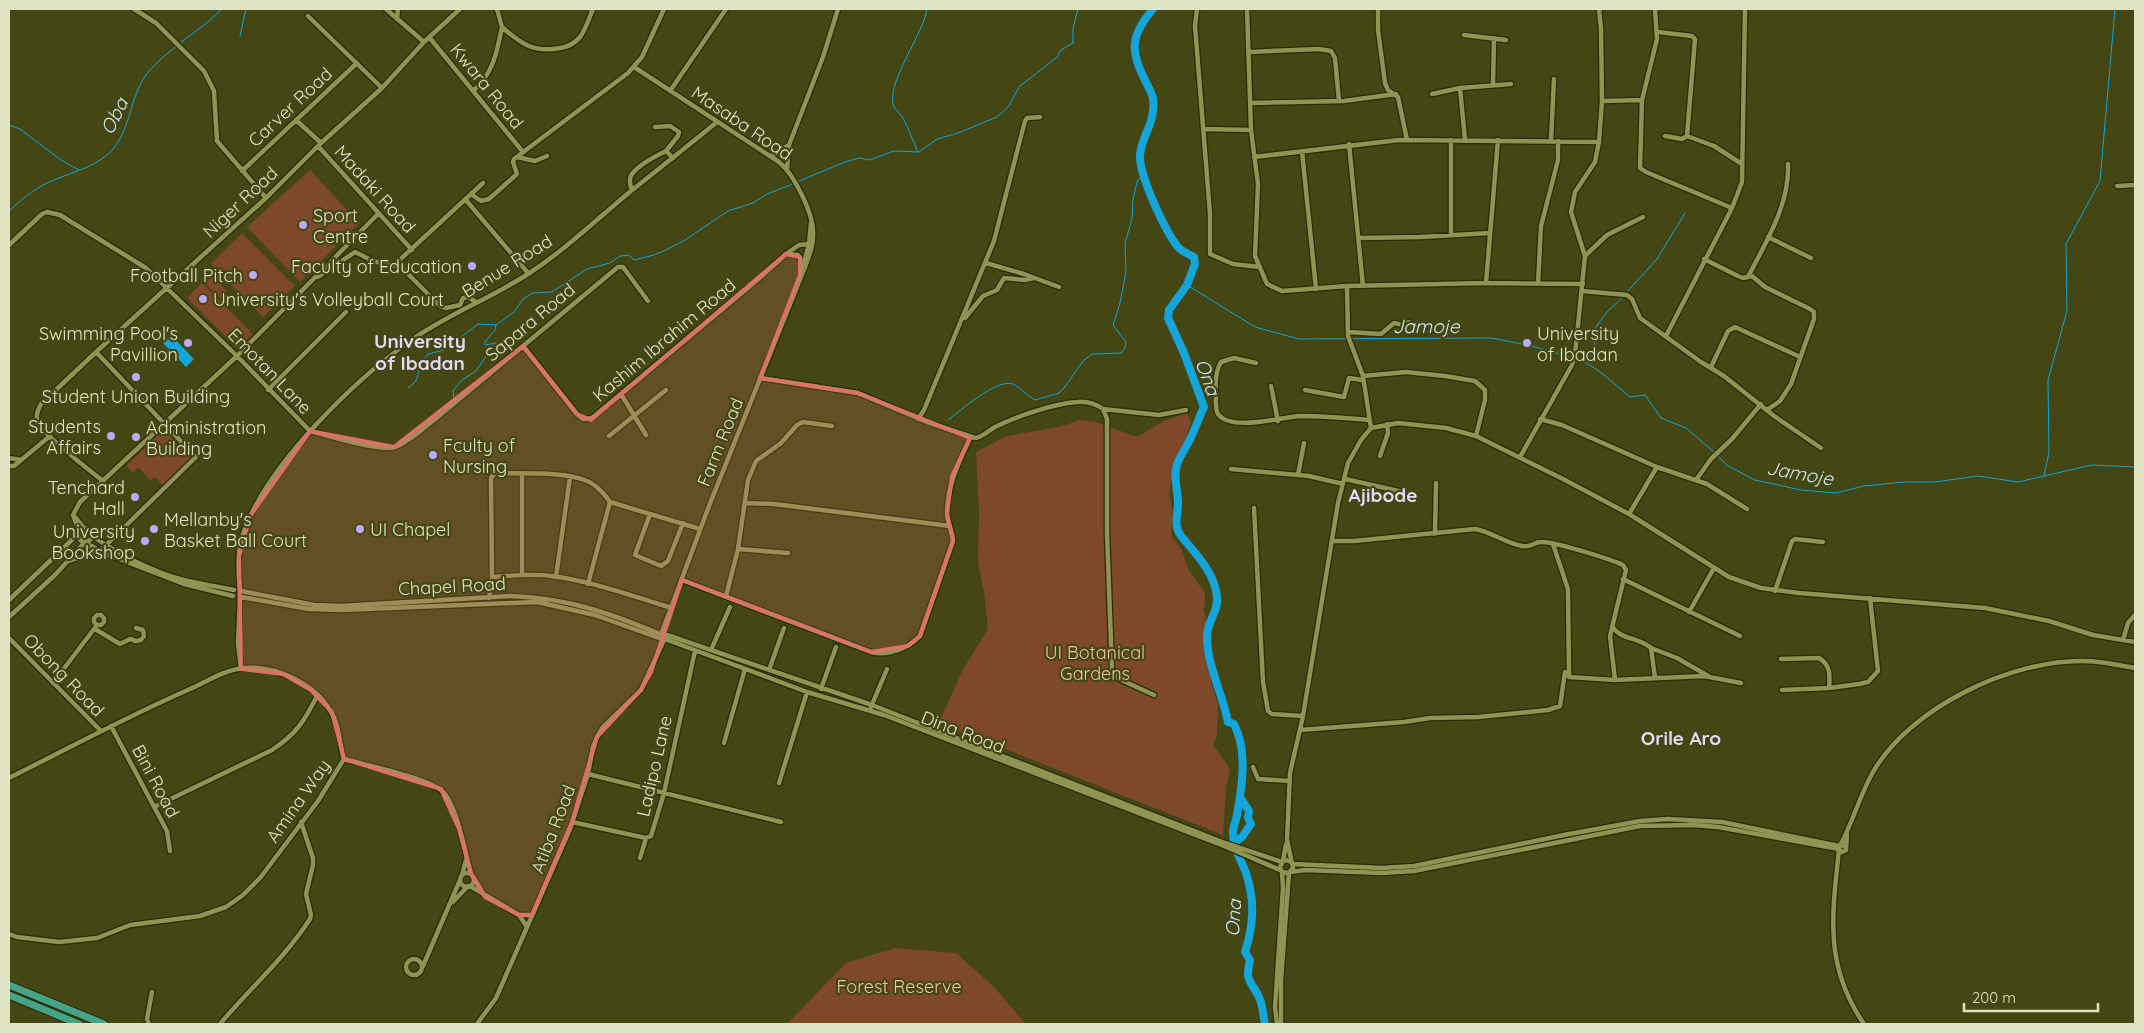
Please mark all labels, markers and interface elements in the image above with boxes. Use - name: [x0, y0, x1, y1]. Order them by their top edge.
- street label: Kwara Road: [445, 39, 529, 133]
- street label: Carver Road: [243, 62, 337, 152]
- street label: Masaba Road: [687, 81, 797, 165]
- water label: Oba: [95, 93, 134, 138]
- street label: Madaki Road: [329, 140, 421, 238]
- street label: Niger Road: [198, 161, 282, 243]
- place label: Sport Centre: [313, 204, 368, 248]
- marker: Sport Centre: [297, 219, 309, 231]
- street label: Benue Road: [458, 229, 556, 303]
- place label: Faculty of Education: [291, 255, 462, 278]
- marker: Faculty of Education: [466, 260, 478, 272]
- place label: Football Pitch: [130, 264, 243, 287]
- marker: Football Pitch: [247, 269, 259, 281]
- street label: Kashim Ibrahim Road: [588, 273, 740, 407]
- street label: Sapara Road: [480, 278, 580, 366]
- place label: University's Volleyball Court: [213, 288, 444, 311]
- marker: University's Volleyball Court: [197, 293, 209, 305]
- water label: Jamoje: [1392, 314, 1461, 338]
- place label: Swimming Pool's Pavillion: [39, 322, 178, 366]
- place label: University of Ibadan: [1537, 322, 1619, 366]
- street label: Emotan Lane: [223, 323, 317, 419]
- district label: University of Ibadan: [374, 329, 466, 375]
- marker: Swimming Pool's Pavillion: [182, 337, 194, 349]
- marker: University of Ibadan: [1521, 337, 1533, 349]
- water label: Ona: [1190, 355, 1226, 400]
- marker: Student Union Building: [130, 371, 142, 383]
- place label: Student Union Building: [42, 385, 230, 408]
- street label: Farm Road: [692, 394, 748, 490]
- place label: Students Affairs: [28, 415, 101, 459]
- place label: Administration Building: [146, 416, 266, 460]
- marker: Students Affairs: [105, 430, 117, 442]
- marker: Administration Building: [130, 431, 142, 443]
- place label: Fculty of Nursing: [443, 434, 516, 478]
- marker: Fculty of Nursing: [427, 449, 439, 461]
- water label: Jamoje: [1765, 455, 1836, 491]
- place label: Tenchard Hall: [48, 476, 125, 520]
- district label: Ajibode: [1349, 483, 1417, 507]
- marker: Tenchard Hall: [129, 491, 141, 503]
- place label: Mellanby's Basket Ball Court: [164, 508, 307, 552]
- place label: UI Chapel: [370, 518, 450, 541]
- place label: University Bookshop: [52, 520, 135, 564]
- marker: Mellanby's Basket Ball Court: [148, 523, 160, 535]
- marker: UI Chapel: [354, 523, 366, 535]
- marker: University Bookshop: [139, 535, 151, 547]
- street label: Chapel Road: [398, 572, 506, 600]
- street label: Obong Road: [19, 629, 109, 721]
- park label: UI Botanical Gardens: [1045, 641, 1145, 685]
- street label: Dina Road: [918, 706, 1008, 758]
- street label: Ladipo Lane: [631, 713, 677, 819]
- district label: Orile Aro: [1641, 726, 1721, 750]
- street label: Bini Road: [127, 741, 185, 821]
- street label: Amina Way: [261, 755, 335, 847]
- street label: Atiba Road: [526, 782, 580, 876]
- water label: Ona: [1220, 897, 1246, 937]
- park label: Forest Reserve: [836, 975, 962, 998]
- scale bar: [1964, 980, 2098, 1012]
- text: 200 m: [1972, 988, 2016, 1007]

